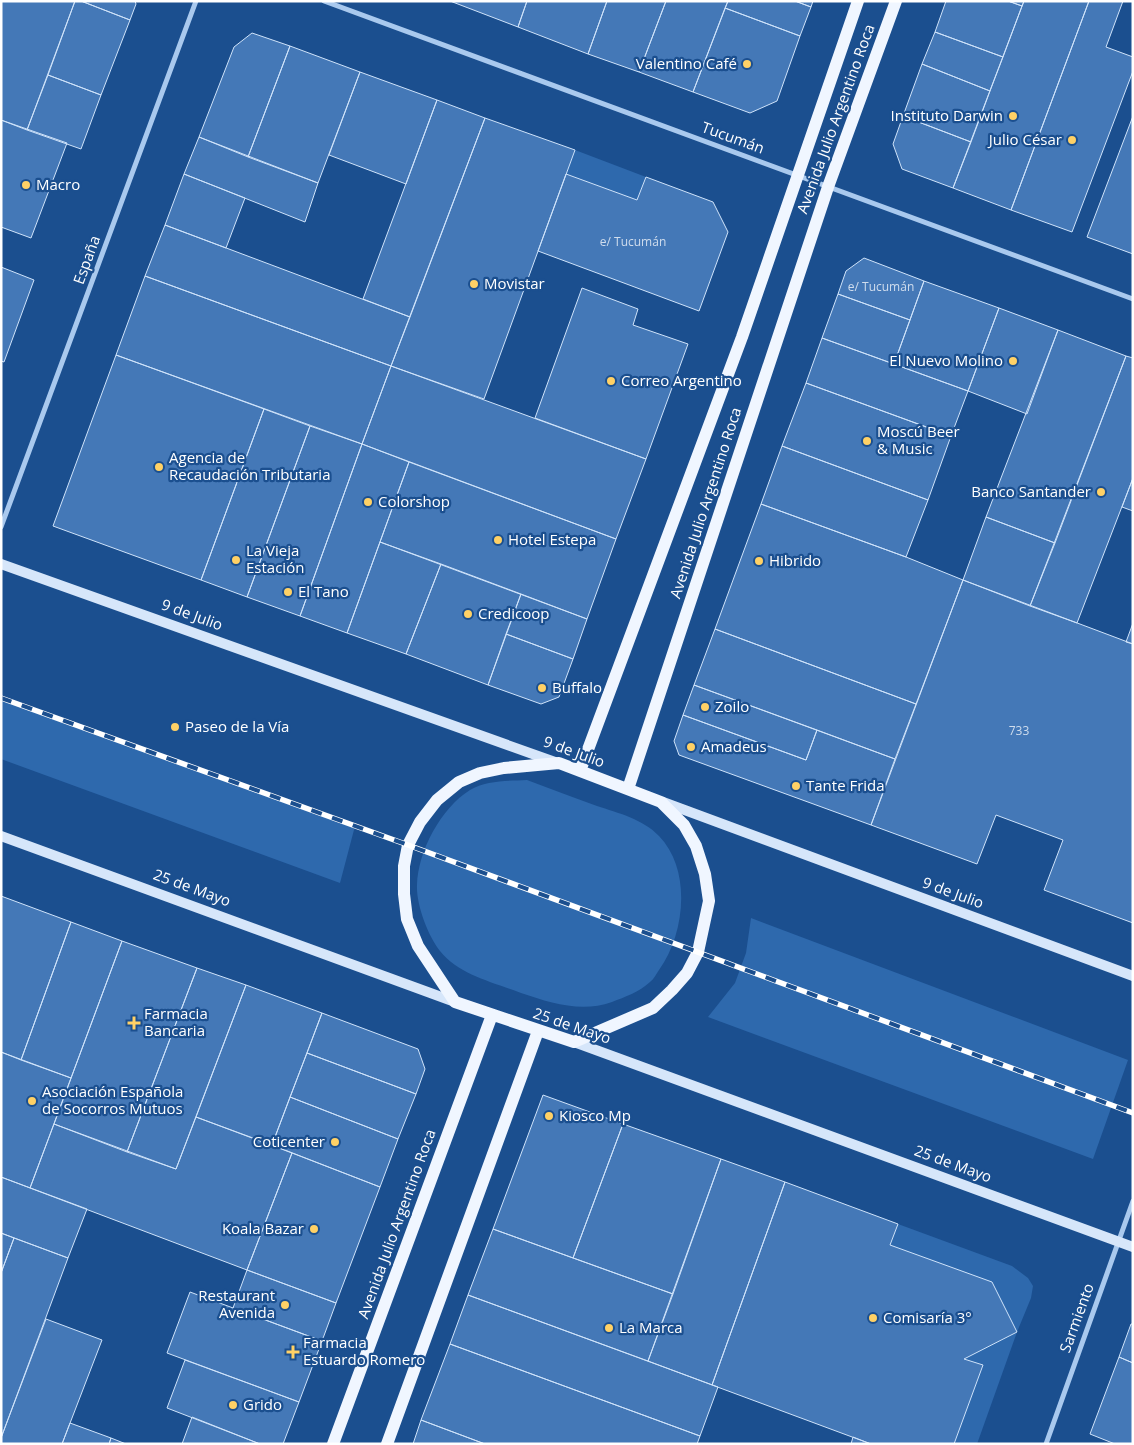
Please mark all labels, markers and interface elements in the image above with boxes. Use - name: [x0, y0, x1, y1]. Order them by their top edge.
- street label: Avenida Julio Argentino Roca: [791, 21, 879, 216]
- place label: Valentino Café: [636, 53, 737, 73]
- marker: Valentino Café: [741, 58, 753, 70]
- place label: Instituto Darwin: [891, 105, 1003, 125]
- marker: Instituto Darwin: [1007, 110, 1019, 122]
- street label: Tucumán: [699, 116, 767, 158]
- place label: Julio César: [987, 129, 1062, 149]
- marker: Julio César: [1066, 134, 1078, 146]
- place label: Macro: [36, 174, 80, 194]
- marker: Macro: [20, 179, 32, 191]
- street label: España: [68, 232, 104, 287]
- house number: e/ Tucumán: [600, 233, 666, 250]
- place label: Movistar: [484, 273, 545, 293]
- marker: Movistar: [468, 278, 480, 290]
- house number: e/ Tucumán: [848, 278, 914, 295]
- place label: El Nuevo Molino: [889, 350, 1003, 370]
- marker: El Nuevo Molino: [1007, 355, 1019, 367]
- place label: Correo Argentino: [621, 370, 742, 390]
- marker: Correo Argentino: [605, 375, 617, 387]
- street label: Avenida Julio Argentino Roca: [665, 405, 745, 601]
- place label: Moscú Beer & Music: [877, 421, 960, 458]
- marker: Moscú Beer & Music: [861, 435, 873, 447]
- place label: Agencia de Recaudación Tributaria: [169, 447, 331, 484]
- marker: Agencia de Recaudación Tributaria: [153, 461, 165, 473]
- place label: Banco Santander: [971, 481, 1091, 501]
- marker: Banco Santander: [1095, 486, 1107, 498]
- place label: Colorshop: [378, 491, 450, 511]
- marker: Colorshop: [362, 496, 374, 508]
- place label: Hotel Estepa: [508, 529, 596, 549]
- marker: Hotel Estepa: [492, 534, 504, 546]
- place label: La Vieja Estación: [246, 540, 304, 577]
- place label: Hibrido: [769, 550, 821, 570]
- marker: La Vieja Estación: [230, 554, 242, 566]
- marker: Hibrido: [753, 555, 765, 567]
- place label: El Tano: [298, 581, 349, 601]
- marker: El Tano: [282, 586, 294, 598]
- street label: 9 de Julio: [159, 594, 226, 634]
- place label: Credicoop: [478, 603, 549, 623]
- marker: Credicoop: [462, 608, 474, 620]
- place label: Buffalo: [552, 677, 602, 697]
- marker: Buffalo: [536, 682, 548, 694]
- place label: Zoilo: [715, 696, 749, 716]
- marker: Zoilo: [699, 701, 711, 713]
- place label: Paseo de la Vía: [185, 716, 289, 736]
- marker: Paseo de la Vía: [169, 721, 181, 733]
- house number: 733: [1009, 722, 1029, 739]
- street label: 9 de Julio: [541, 731, 608, 771]
- place label: Amadeus: [701, 736, 767, 756]
- marker: Amadeus: [685, 741, 697, 753]
- place label: Tante Frida: [806, 775, 885, 795]
- marker: Tante Frida: [790, 780, 802, 792]
- street label: 25 de Mayo: [151, 864, 234, 910]
- street label: 9 de Julio: [920, 872, 987, 912]
- street label: 25 de Mayo: [531, 1002, 614, 1048]
- place label: Farmacia Bancaria: [144, 1003, 208, 1040]
- marker: Farmacia Bancaria: [128, 1017, 140, 1029]
- place label: Asociación Española de Socorros Mutuos: [42, 1081, 183, 1118]
- marker: Asociación Española de Socorros Mutuos: [26, 1095, 38, 1107]
- place label: Kiosco Mp: [559, 1105, 631, 1125]
- marker: Kiosco Mp: [543, 1110, 555, 1122]
- street label: Avenida Julio Argentino Roca: [352, 1126, 440, 1321]
- place label: Coticenter: [253, 1131, 325, 1151]
- marker: Coticenter: [329, 1136, 341, 1148]
- street label: 25 de Mayo: [912, 1140, 995, 1186]
- place label: Koala Bazar: [222, 1218, 304, 1238]
- marker: Koala Bazar: [308, 1223, 320, 1235]
- street label: Sarmiento: [1054, 1280, 1098, 1355]
- place label: Restaurant Avenida: [198, 1285, 275, 1322]
- marker: Restaurant Avenida: [279, 1299, 291, 1311]
- place label: Comisaría 3°: [883, 1307, 972, 1327]
- marker: Comisaría 3°: [867, 1312, 879, 1324]
- place label: La Marca: [619, 1317, 683, 1337]
- marker: La Marca: [603, 1322, 615, 1334]
- place label: Farmacia Estuardo Romero: [303, 1332, 425, 1369]
- marker: Farmacia Estuardo Romero: [287, 1346, 299, 1358]
- place label: Grido: [243, 1394, 282, 1414]
- marker: Grido: [227, 1399, 239, 1411]

